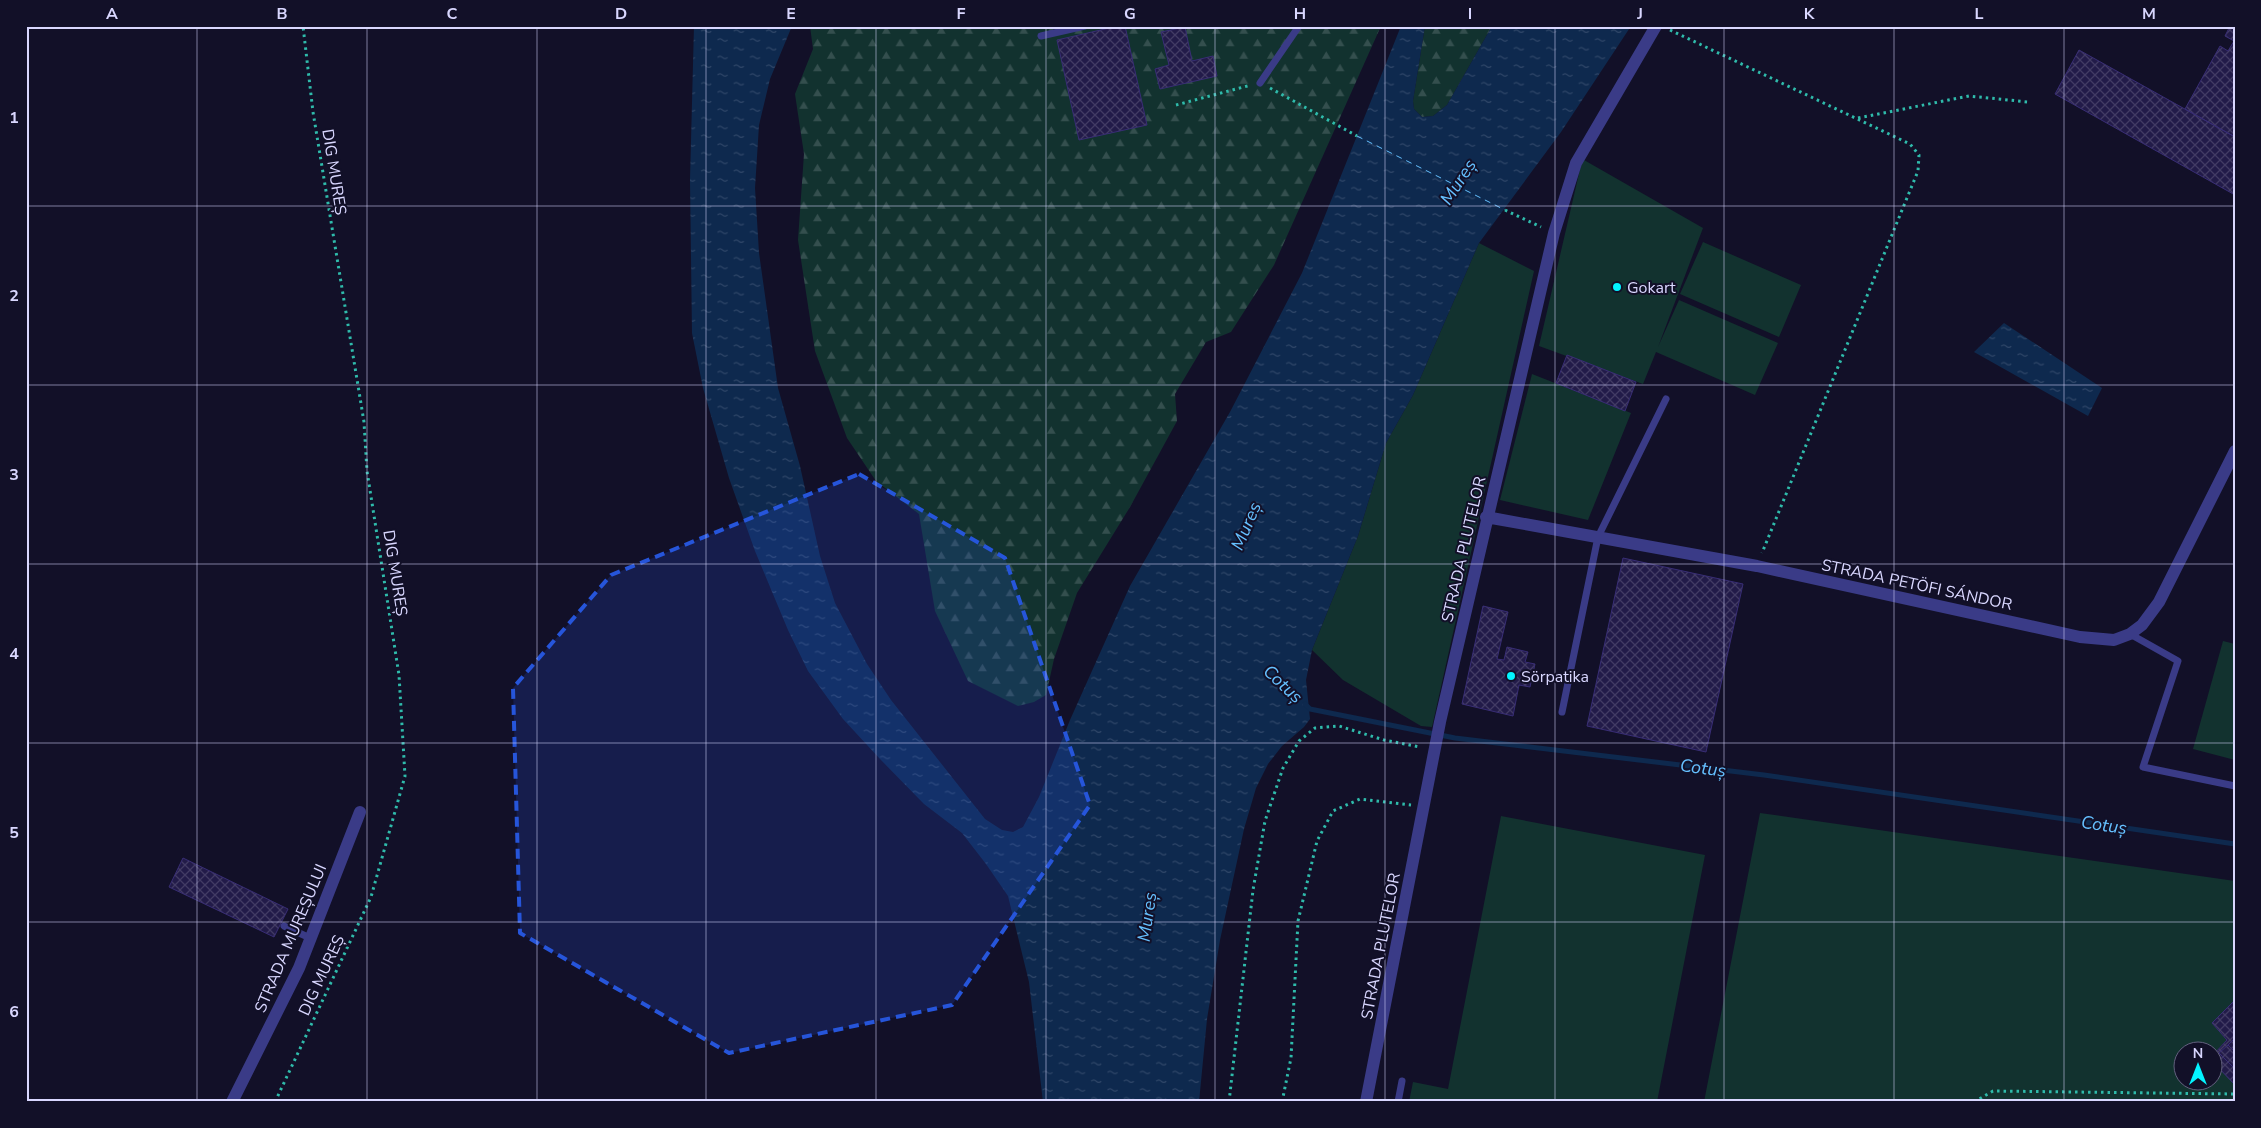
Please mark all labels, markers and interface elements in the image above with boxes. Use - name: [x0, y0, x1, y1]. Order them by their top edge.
- text: A: [106, 3, 118, 25]
- text: B: [276, 3, 288, 25]
- text: C: [447, 3, 458, 25]
- text: D: [615, 3, 627, 25]
- text: E: [786, 3, 796, 25]
- text: F: [957, 3, 966, 25]
- text: G: [1124, 3, 1136, 25]
- text: H: [1294, 3, 1306, 25]
- text: I: [1468, 3, 1472, 25]
- text: J: [1636, 3, 1643, 25]
- text: K: [1804, 3, 1816, 25]
- text: L: [1975, 3, 1984, 25]
- text: M: [2142, 3, 2156, 25]
- text: 1: [9, 107, 19, 129]
- street label: DIG MUREȘ: [316, 128, 352, 217]
- water label: Mureș: [1434, 154, 1482, 210]
- place label: Gokart: [1627, 277, 1676, 299]
- marker: Gokart: [1611, 281, 1623, 293]
- text: 2: [9, 285, 19, 307]
- text: 3: [9, 464, 19, 486]
- street label: STRADA PLUTELOR: [1437, 474, 1492, 624]
- water label: Mureș: [1225, 498, 1267, 554]
- street label: DIG MUREȘ: [377, 529, 413, 618]
- street label: STRADA PETÖFI SÁNDOR: [1819, 554, 2014, 616]
- text: 4: [9, 643, 19, 665]
- water label: Cotuș: [1258, 659, 1308, 709]
- place label: Sörpatika: [1521, 666, 1589, 688]
- marker: Sörpatika: [1505, 670, 1517, 682]
- water label: Cotuș: [1678, 753, 1728, 783]
- water label: Cotuș: [2079, 810, 2129, 840]
- text: 5: [9, 822, 19, 844]
- street label: STRADA MUREȘULUI: [250, 861, 332, 1016]
- street label: STRADA PLUTELOR: [1356, 871, 1406, 1021]
- water label: Mureș: [1132, 891, 1162, 943]
- street label: DIG MUREȘ: [294, 931, 350, 1019]
- text: 6: [9, 1001, 19, 1023]
- north arrow: [2174, 1040, 2224, 1090]
- text: N: [2193, 1044, 2203, 1063]

